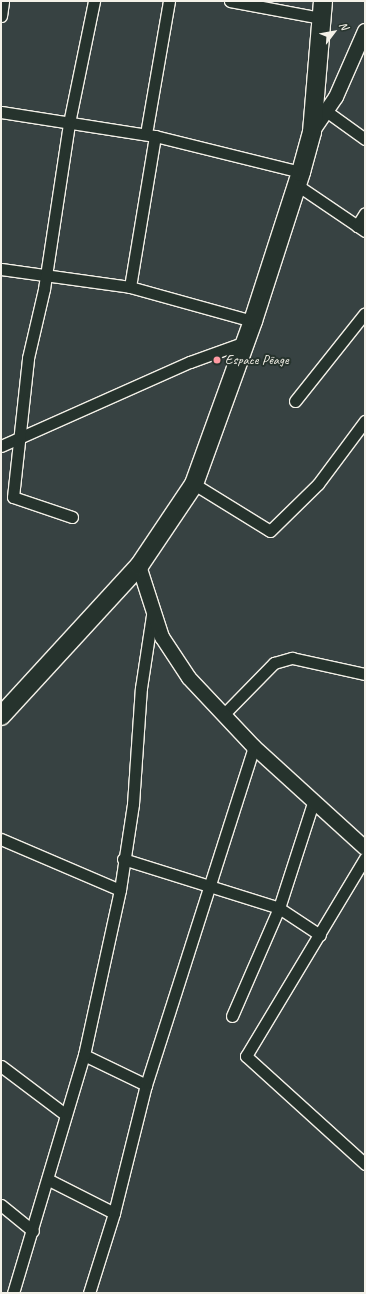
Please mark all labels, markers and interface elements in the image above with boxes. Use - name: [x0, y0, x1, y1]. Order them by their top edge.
- north arrow: [314, 12, 354, 52]
- text: N: [336, 19, 352, 32]
- place label: Espace Pëage: [225, 352, 288, 368]
- marker: Espace Pëage: [212, 355, 222, 365]

